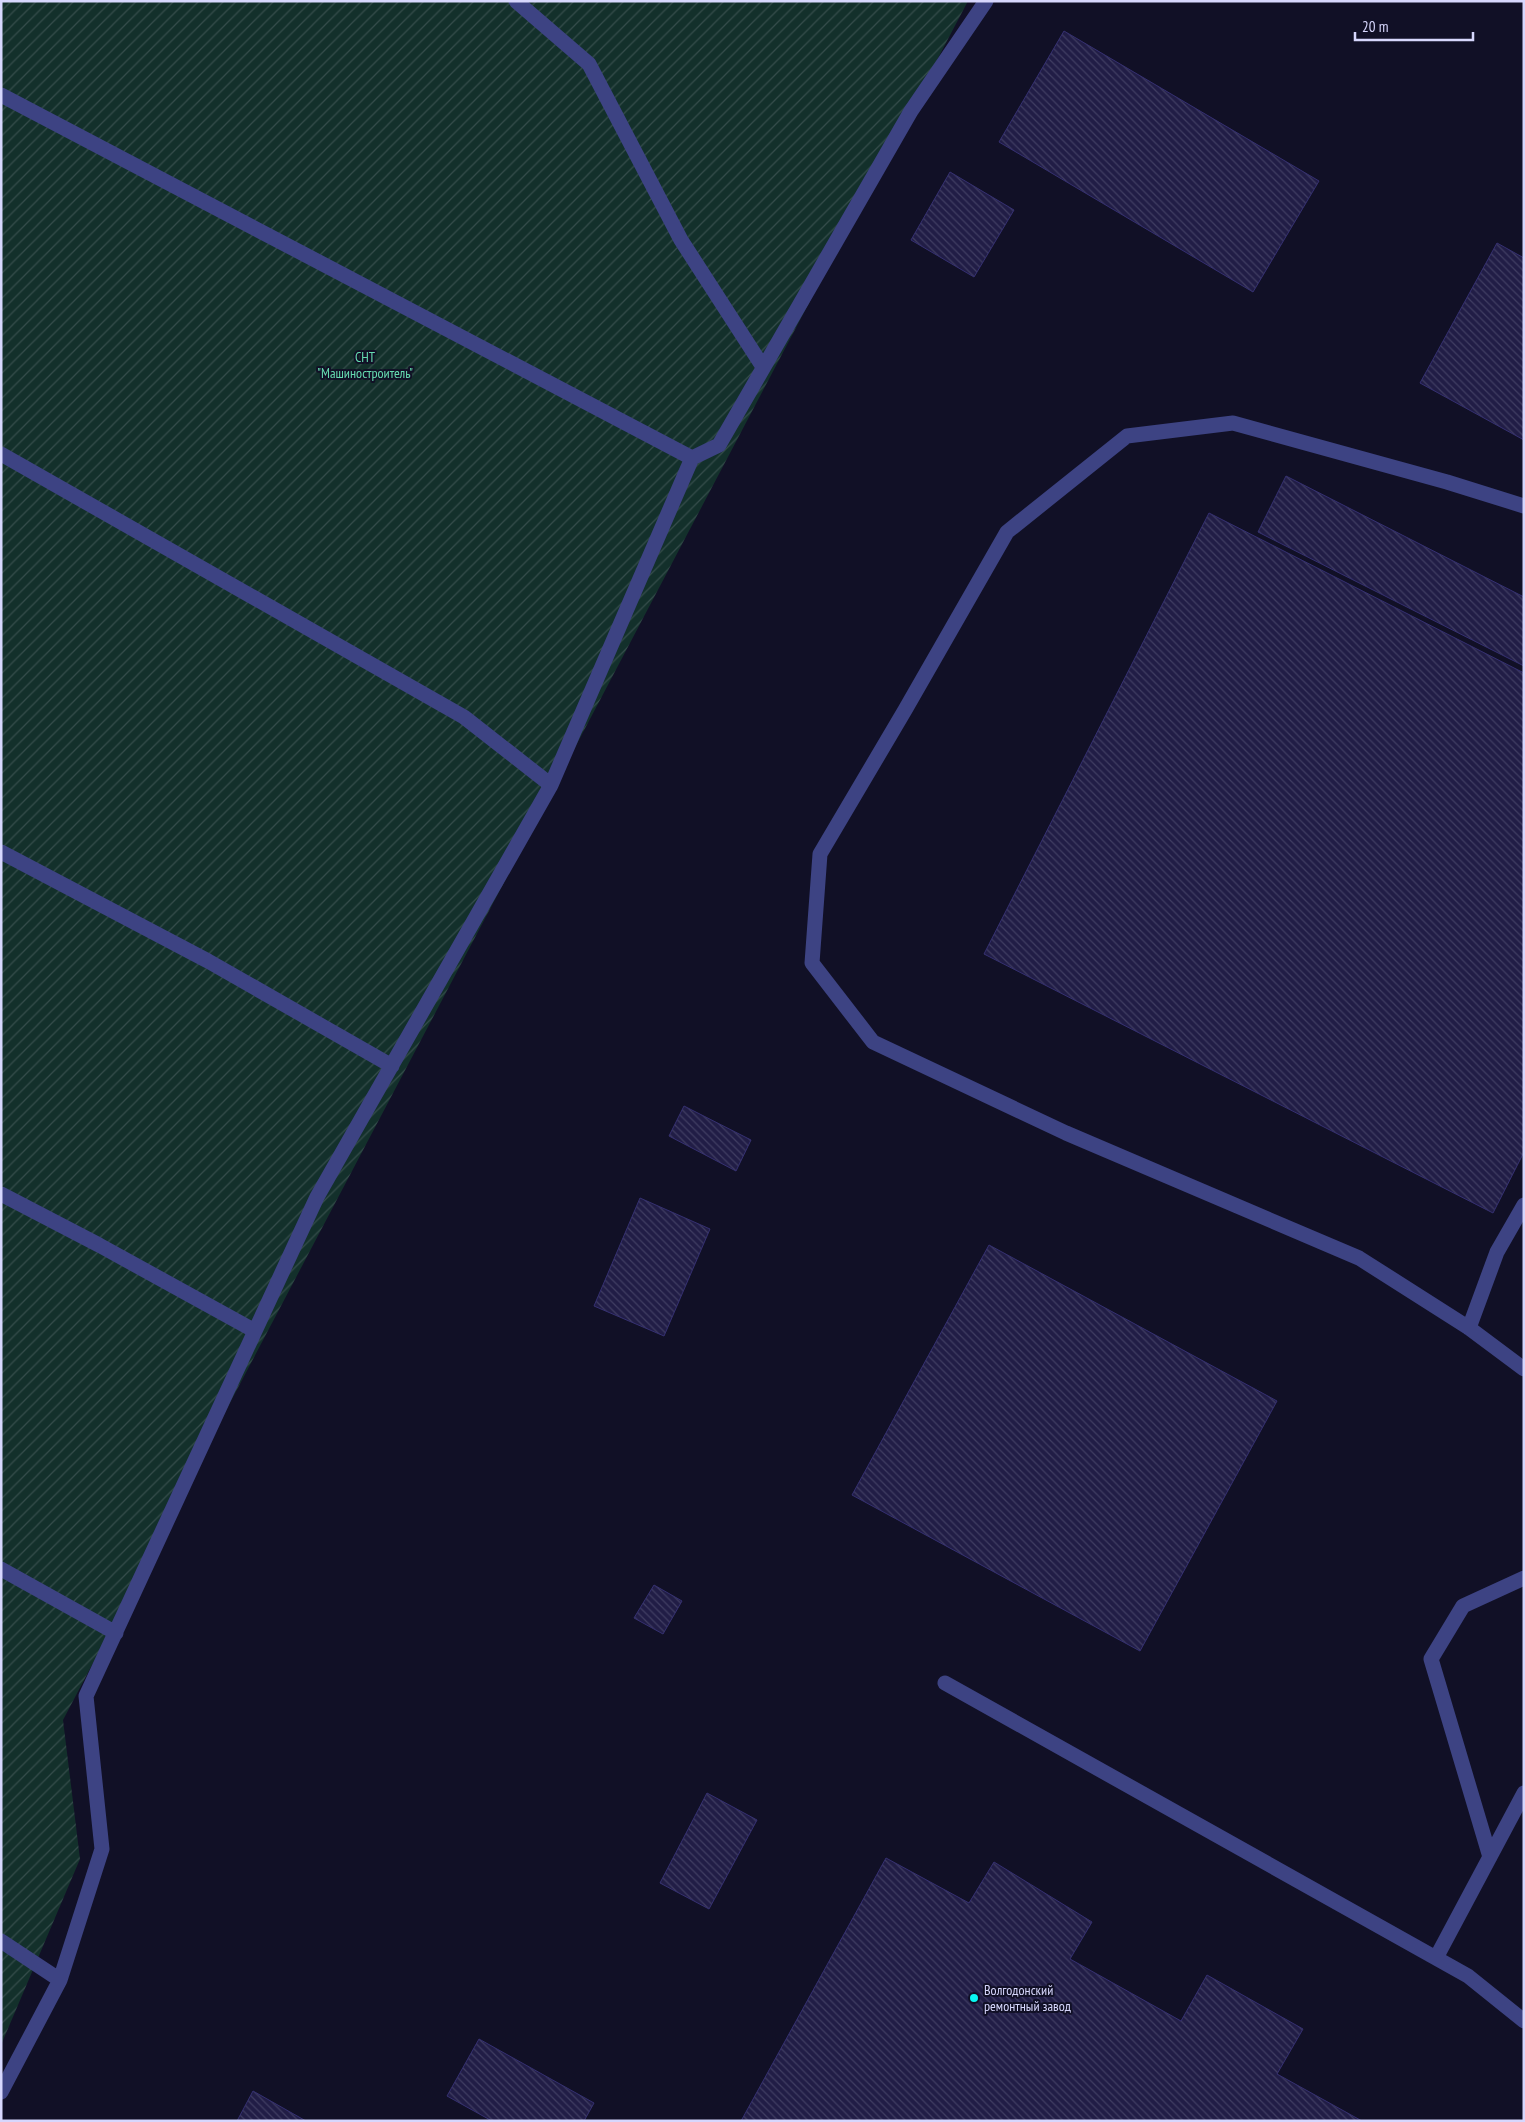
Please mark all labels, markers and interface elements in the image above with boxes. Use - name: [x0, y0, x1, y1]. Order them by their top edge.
- scale bar: [1355, 10, 1472, 42]
- text: 20 m: [1362, 17, 1388, 36]
- park label: СНТ "Машиностроитель": [317, 348, 413, 382]
- place label: Волгодонский ремонтный завод: [984, 1981, 1071, 2015]
- marker: Волгодонский ремонтный завод: [968, 1992, 980, 2004]

